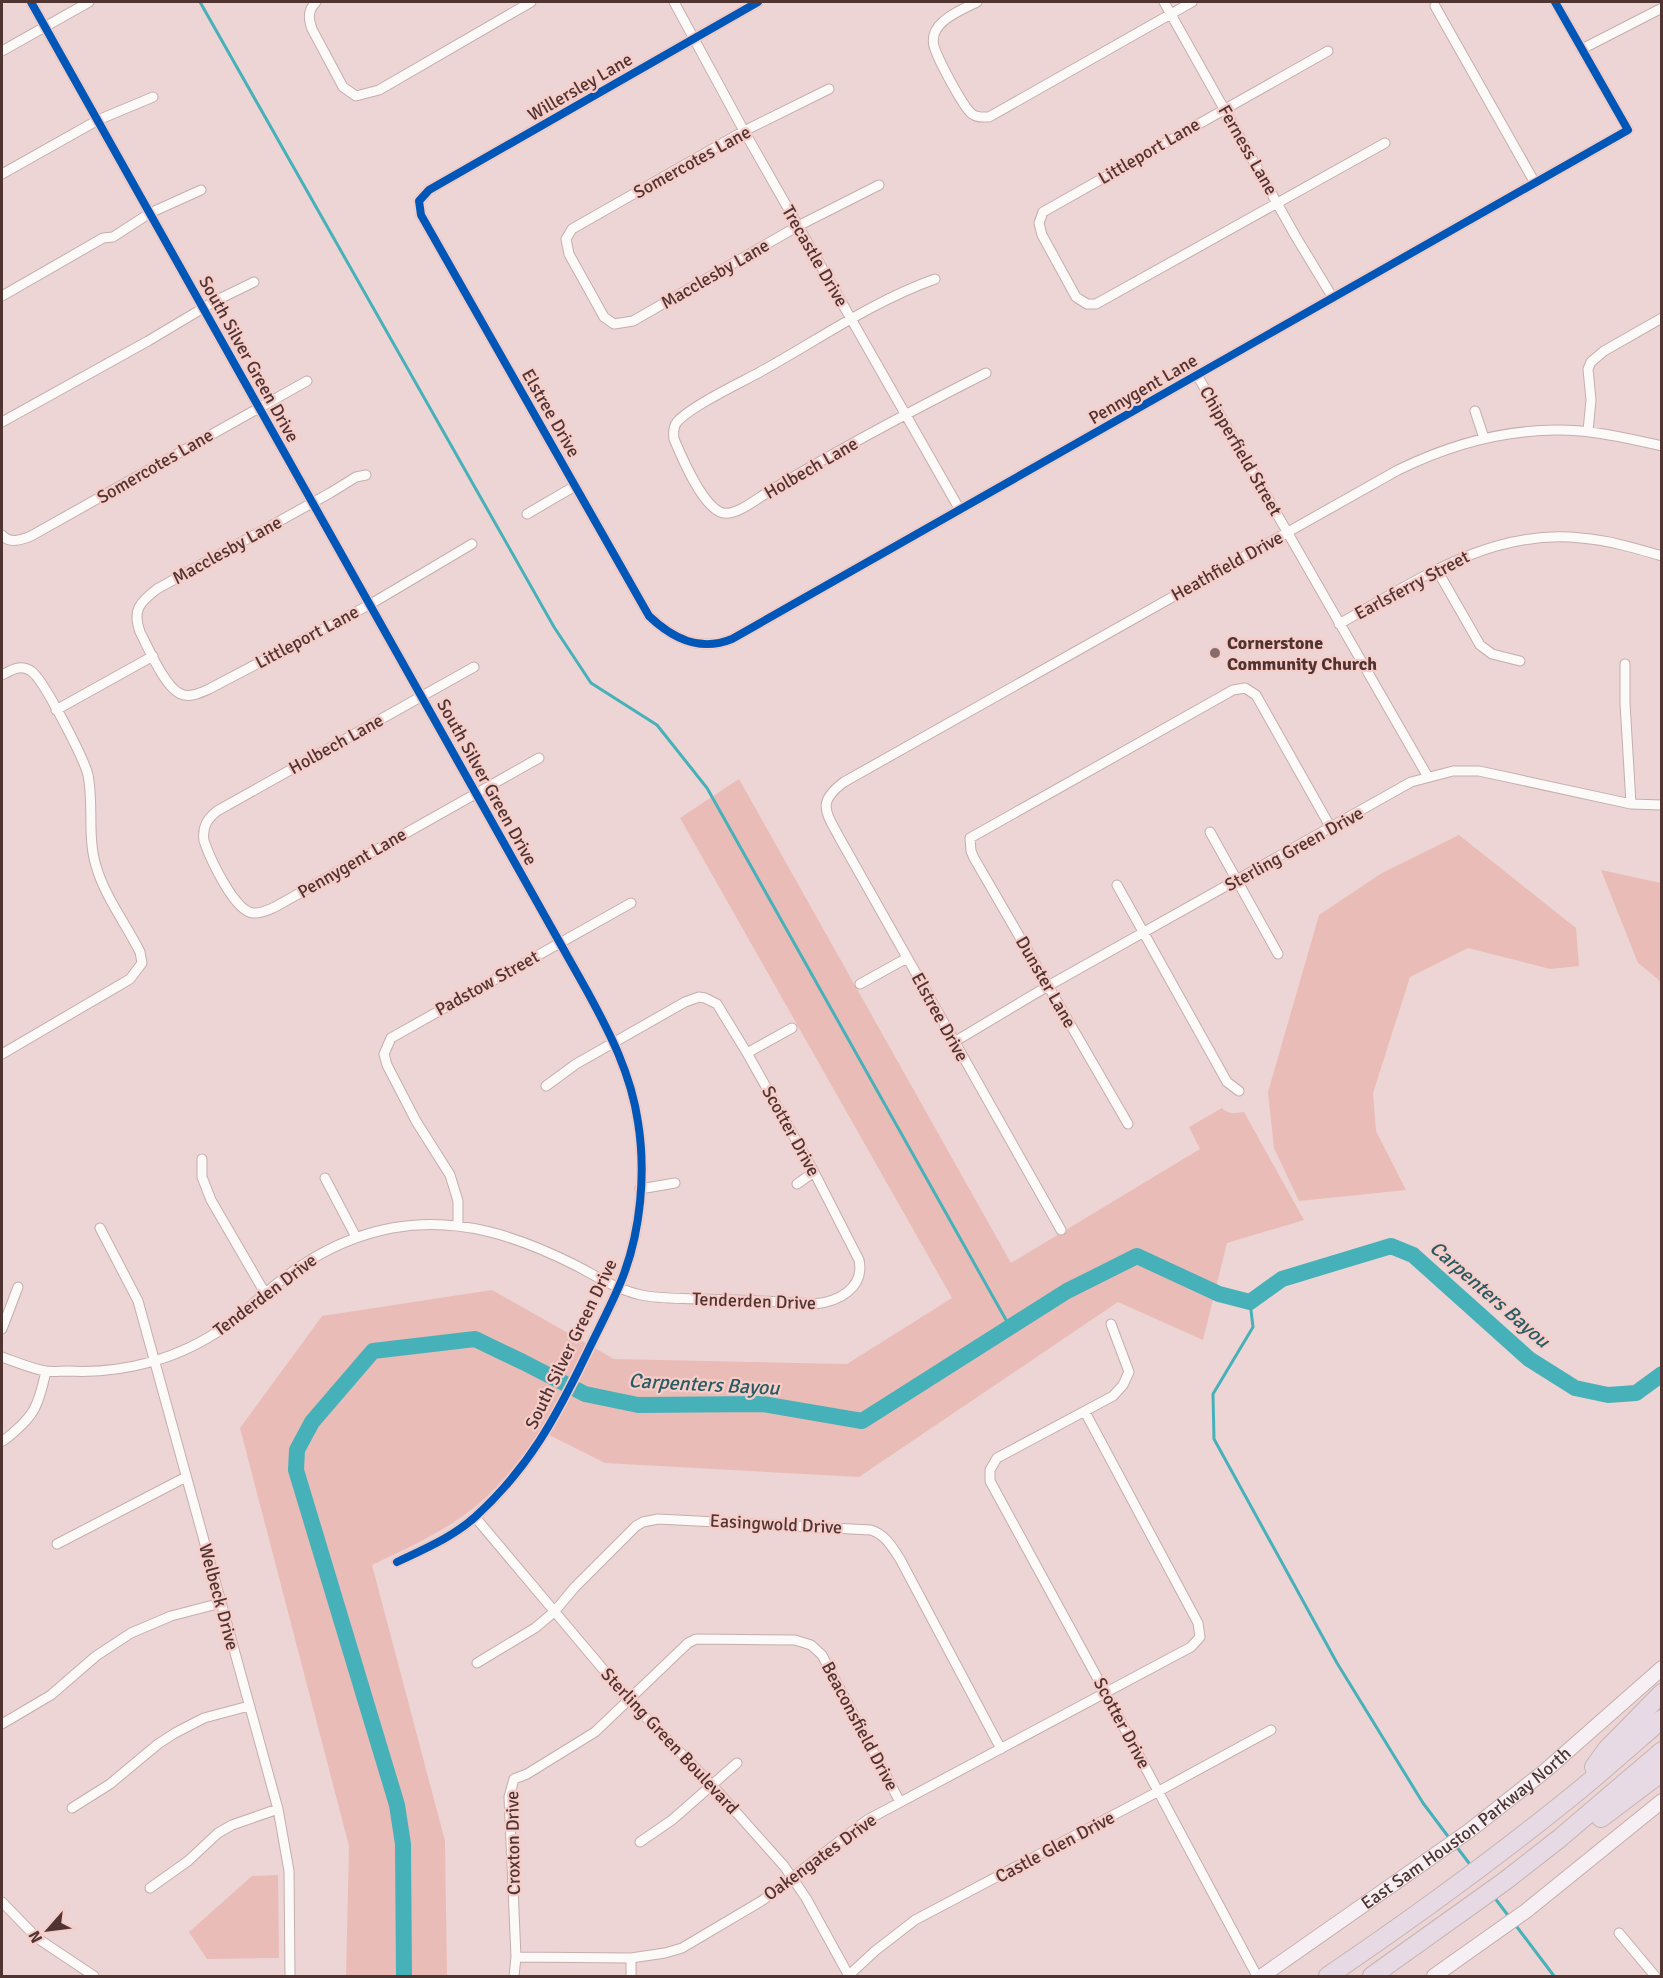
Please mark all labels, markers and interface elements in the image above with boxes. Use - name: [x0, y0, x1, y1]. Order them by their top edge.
- street label: Willersley Lane: [524, 48, 636, 126]
- street label: Ferness Lane: [1213, 101, 1283, 199]
- street label: Littleport Lane: [1094, 113, 1204, 189]
- street label: Somercotes Lane: [629, 121, 755, 203]
- street label: Trecastle Drive: [777, 201, 853, 311]
- street label: Macclesby Lane: [657, 234, 773, 314]
- street label: South Silver Green Drive: [194, 272, 304, 446]
- street label: Pennygent Lane: [1085, 349, 1201, 429]
- street label: Elstree Drive: [517, 365, 585, 461]
- street label: Chipperfield Street: [1195, 382, 1287, 520]
- street label: Somercotes Lane: [93, 424, 217, 508]
- street label: Holbech Lane: [760, 432, 862, 504]
- street label: Macclesby Lane: [169, 511, 285, 589]
- street label: Heathfield Drive: [1167, 526, 1287, 606]
- street label: Earlsferry Street: [1351, 546, 1473, 624]
- street label: Littleport Lane: [252, 601, 362, 673]
- place label: Cornerstone Community Church: [1227, 632, 1377, 675]
- marker: Cornerstone Community Church: [1208, 646, 1222, 660]
- street label: South Silver Green Drive: [432, 695, 542, 869]
- street label: Holbech Lane: [285, 709, 387, 779]
- street label: Sterling Green Drive: [1221, 802, 1367, 896]
- street label: Pennygent Lane: [294, 823, 410, 903]
- street label: Dunster Lane: [1011, 932, 1081, 1032]
- street label: Padstow Street: [431, 945, 543, 1021]
- street label: Elstree Drive: [907, 969, 973, 1065]
- street label: Scotter Drive: [757, 1082, 825, 1180]
- water label: Carpenters Bayou: [1425, 1235, 1556, 1354]
- street label: Tenderden Drive: [209, 1249, 321, 1341]
- street label: South Silver Green Drive: [520, 1255, 622, 1433]
- street label: Tenderden Drive: [692, 1288, 816, 1314]
- water label: Carpenters Bayou: [628, 1368, 781, 1401]
- street label: Easingwold Drive: [709, 1510, 843, 1538]
- street label: Welbeck Drive: [194, 1541, 244, 1653]
- street label: Beaconsfield Drive: [817, 1658, 903, 1794]
- street label: Sterling Green Boulevard: [596, 1663, 744, 1819]
- street label: Scotter Drive: [1089, 1674, 1155, 1772]
- street label: East Sam Houston Parkway North: [1357, 1742, 1575, 1914]
- street label: Croxton Drive: [501, 1791, 525, 1895]
- street label: Castle Glen Drive: [992, 1806, 1118, 1888]
- street label: Oakengates Drive: [759, 1809, 881, 1905]
- north arrow: [18, 1900, 78, 1960]
- text: N: [24, 1927, 47, 1946]

